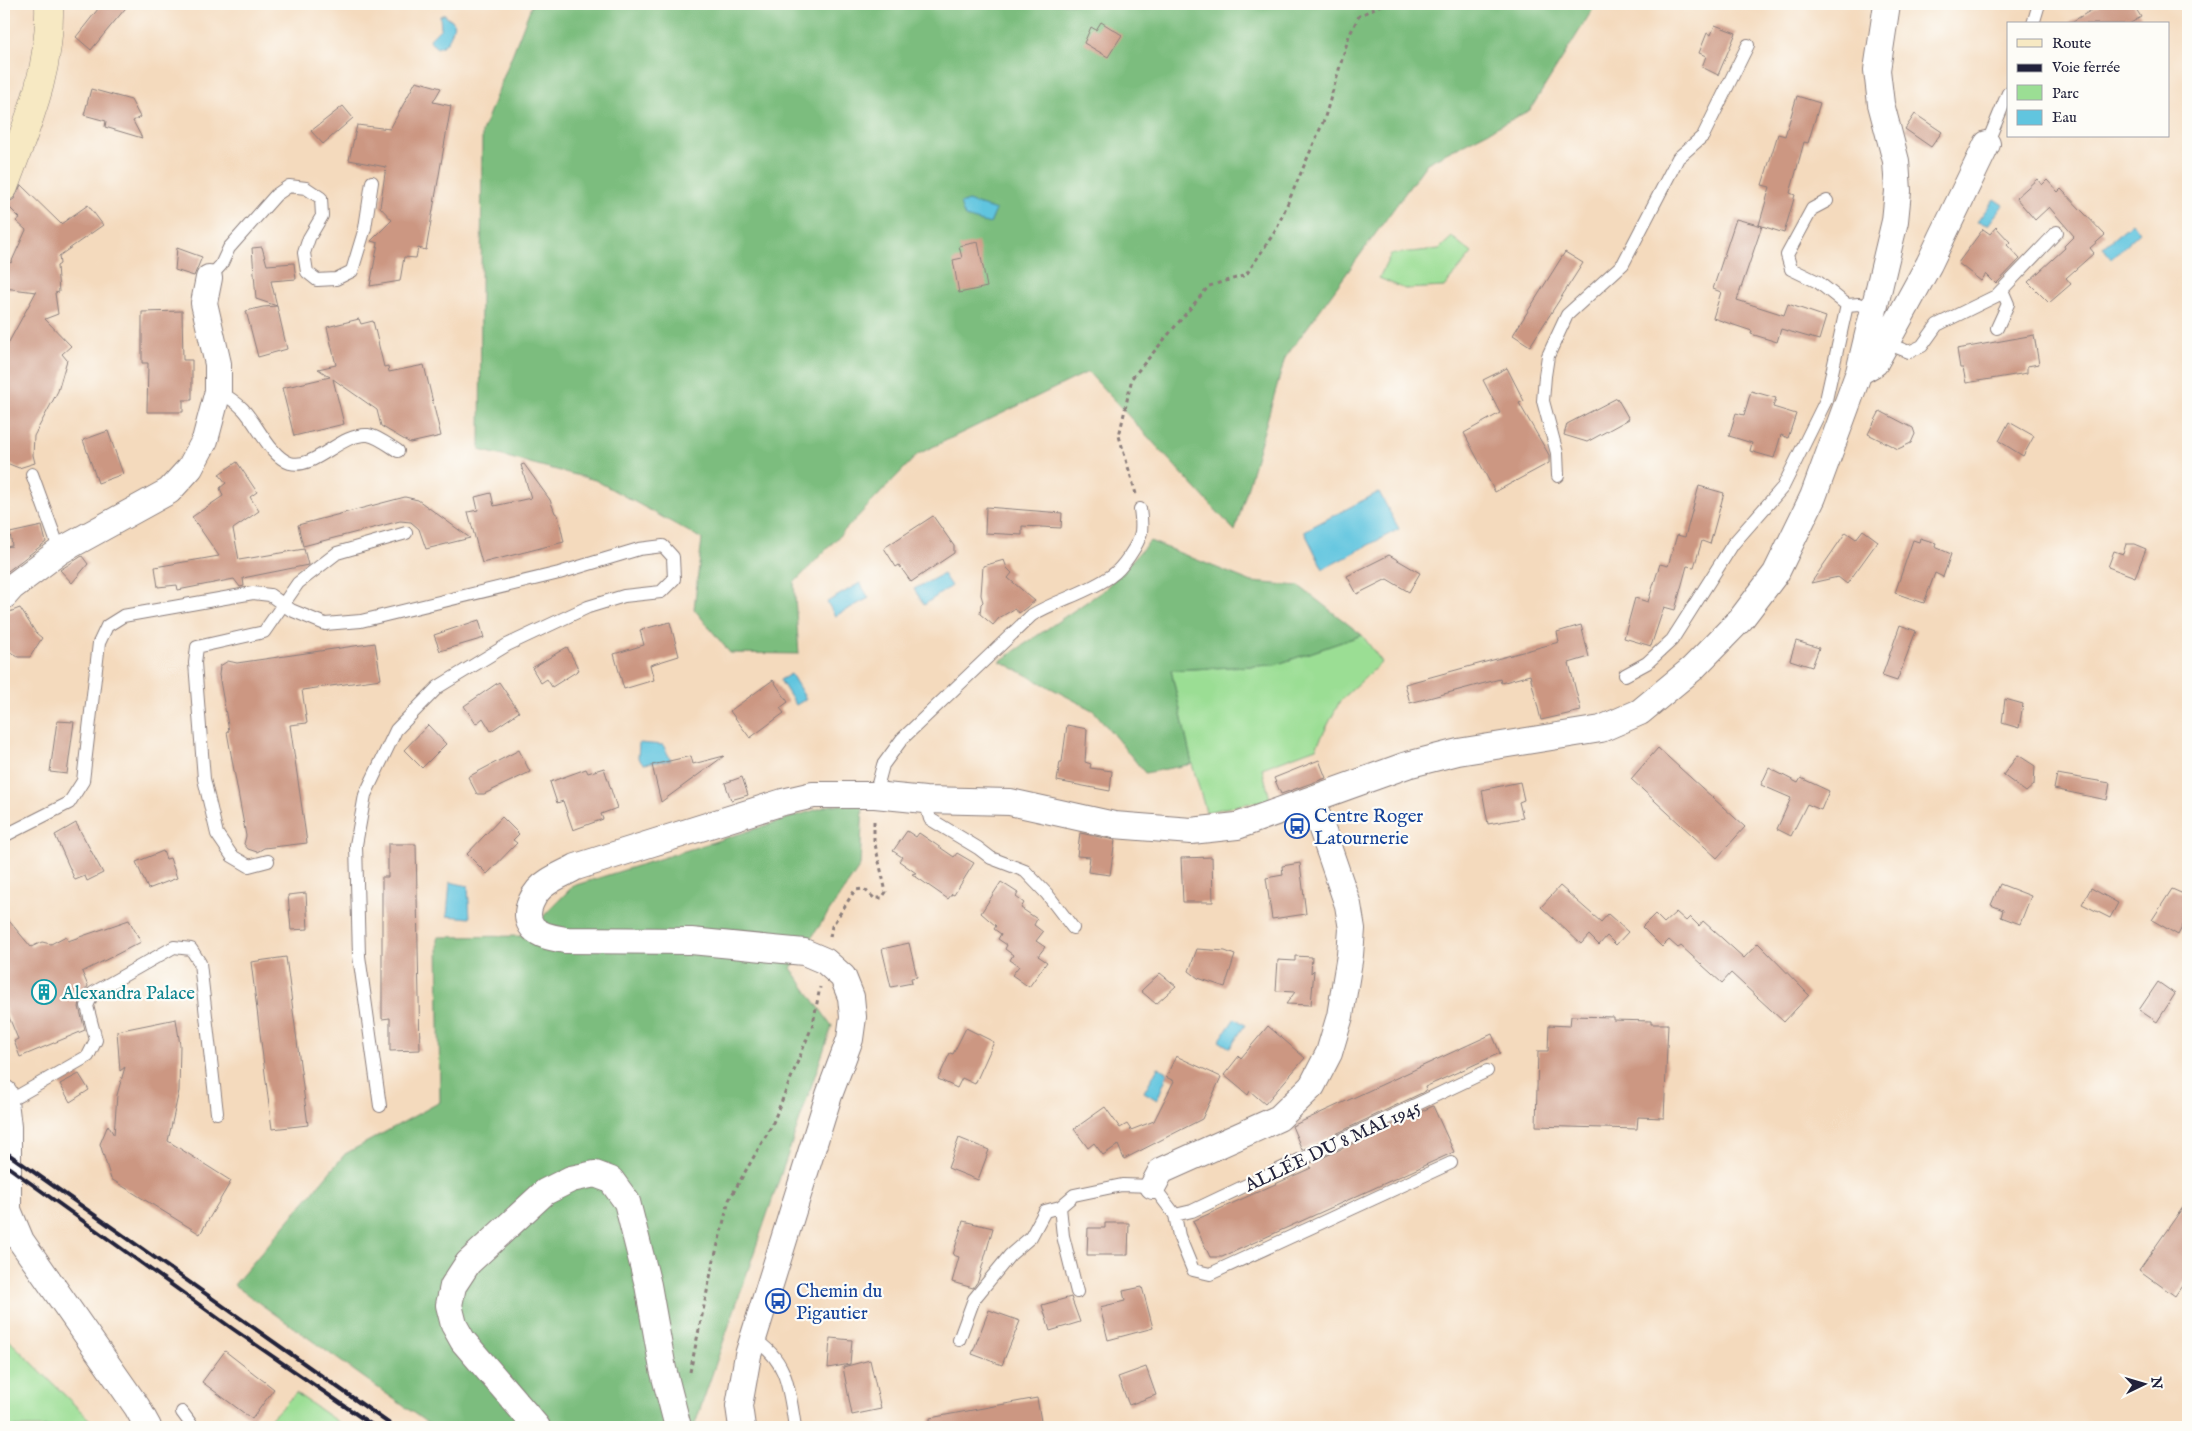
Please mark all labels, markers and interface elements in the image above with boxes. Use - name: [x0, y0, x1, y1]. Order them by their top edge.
- legend: [2007, 22, 2170, 138]
- text: Route: [2052, 34, 2091, 53]
- text: Voie ferrée: [2051, 58, 2120, 77]
- text: Parc: [2052, 84, 2079, 103]
- text: Eau: [2052, 108, 2077, 127]
- place label: Centre Roger Latournerie: [1314, 805, 1423, 851]
- bus stop icon: Centre Roger Latournerie: [1284, 813, 1310, 839]
- building icon: Alexandra Palace: [31, 979, 57, 1005]
- place label: Alexandra Palace: [61, 982, 195, 1006]
- street label: ALLÉE DU 8 MAI 1945: [1240, 1094, 1425, 1199]
- place label: Chemin du Pigautier: [796, 1280, 883, 1326]
- bus stop icon: Chemin du Pigautier: [765, 1288, 791, 1314]
- north arrow: [2120, 1358, 2170, 1408]
- text: N: [2146, 1375, 2165, 1390]

